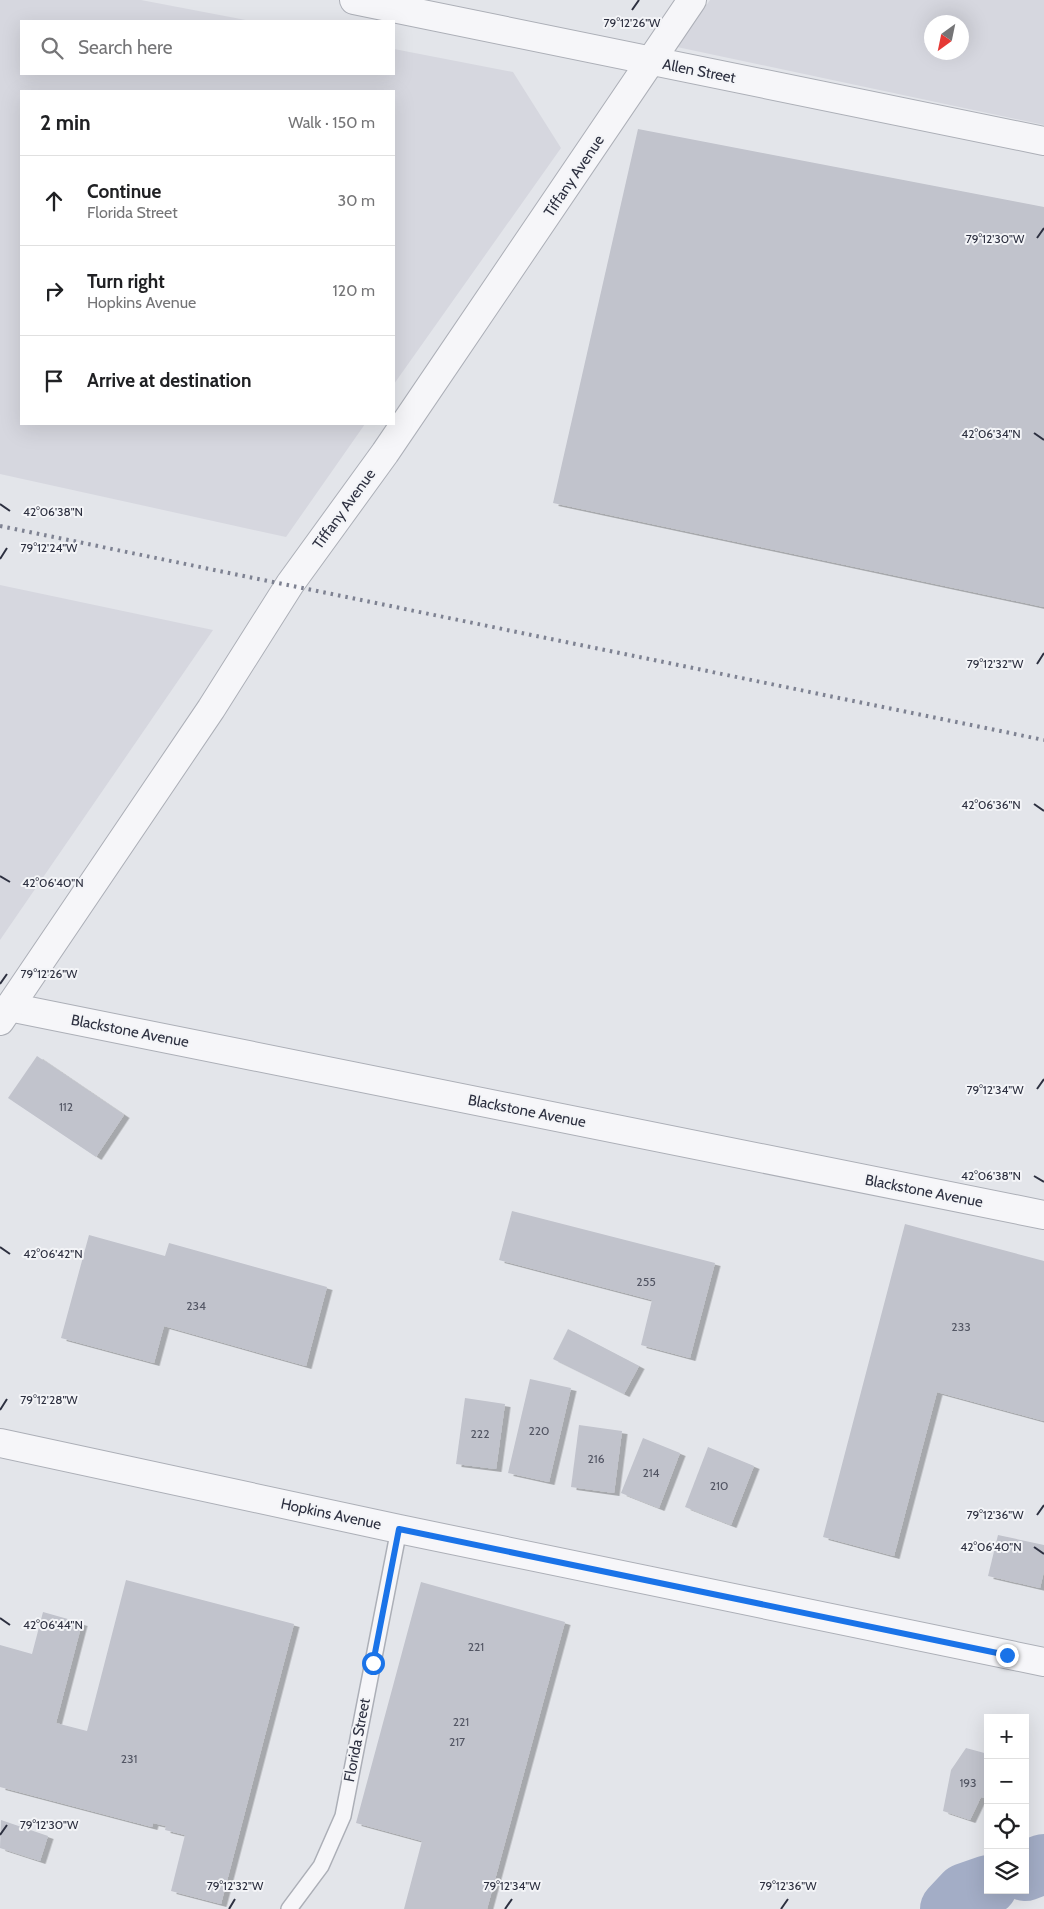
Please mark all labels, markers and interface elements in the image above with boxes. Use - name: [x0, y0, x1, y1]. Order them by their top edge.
- text: 79°12'26"W: [604, 15, 661, 30]
- north arrow: [924, 15, 969, 60]
- search box: [20, 20, 395, 75]
- icon: search: [38, 34, 66, 62]
- text: Search here: [78, 36, 172, 59]
- street label: Allen Street: [661, 55, 737, 87]
- text: 2 min: [40, 110, 91, 135]
- text: Walk · 150 m: [288, 113, 375, 132]
- street label: Tiffany Avenue: [540, 131, 608, 220]
- text: Continue: [87, 180, 161, 203]
- icon: ahead: [40, 187, 68, 215]
- text: 30 m: [338, 191, 375, 210]
- text: Florida Street: [87, 203, 178, 222]
- text: 79°12'30"W: [966, 231, 1025, 246]
- text: Turn right: [87, 270, 165, 293]
- icon: right: [40, 277, 68, 305]
- text: 120 m: [333, 281, 375, 300]
- text: Hopkins Avenue: [87, 293, 196, 312]
- icon: arrive: [40, 367, 68, 395]
- text: Arrive at destination: [87, 369, 251, 392]
- text: 42°06'34"N: [961, 426, 1021, 441]
- street label: Tiffany Avenue: [309, 465, 379, 553]
- text: 42°06'38"N: [23, 504, 83, 519]
- text: 79°12'24"W: [21, 540, 78, 555]
- text: 79°12'32"W: [967, 656, 1024, 671]
- text: 42°06'36"N: [961, 797, 1021, 812]
- text: 42°06'40"N: [22, 875, 84, 890]
- text: 79°12'26"W: [21, 966, 78, 981]
- street label: Blackstone Avenue: [70, 1011, 191, 1051]
- text: 79°12'34"W: [966, 1082, 1024, 1097]
- street label: Blackstone Avenue: [467, 1091, 588, 1131]
- house number: 112: [59, 1099, 73, 1114]
- text: 42°06'38"N: [961, 1168, 1021, 1183]
- street label: Blackstone Avenue: [864, 1171, 985, 1211]
- text: 42°06'42"N: [23, 1246, 83, 1261]
- house number: 255: [636, 1274, 656, 1289]
- house number: 234: [186, 1298, 206, 1313]
- house number: 233: [951, 1319, 971, 1334]
- text: 79°12'28"W: [20, 1392, 78, 1407]
- house number: 220: [529, 1423, 549, 1438]
- house number: 222: [471, 1426, 489, 1441]
- house number: 216: [587, 1451, 605, 1466]
- house number: 214: [642, 1465, 660, 1480]
- house number: 210: [710, 1478, 728, 1493]
- street label: Hopkins Avenue: [279, 1495, 383, 1534]
- text: 79°12'36"W: [966, 1507, 1024, 1522]
- text: 42°06'40"N: [960, 1539, 1022, 1554]
- text: 42°06'44"N: [23, 1617, 83, 1632]
- house number: 221: [468, 1639, 484, 1654]
- route end: [996, 1644, 1019, 1667]
- route start: [362, 1652, 385, 1675]
- street label: Florida Street: [340, 1697, 374, 1783]
- house number: 221: [453, 1714, 469, 1729]
- map controls: [984, 1714, 1029, 1894]
- button: +: [984, 1714, 1029, 1759]
- house number: 217: [449, 1734, 465, 1749]
- house number: 231: [121, 1751, 137, 1766]
- button: −: [984, 1759, 1029, 1804]
- house number: 193: [959, 1775, 977, 1790]
- button: locate: [984, 1804, 1029, 1849]
- text: 79°12'30"W: [20, 1817, 79, 1832]
- button: layers: [984, 1849, 1029, 1894]
- text: 79°12'32"W: [207, 1878, 264, 1893]
- text: 79°12'34"W: [483, 1878, 541, 1893]
- text: 79°12'36"W: [759, 1878, 817, 1893]

